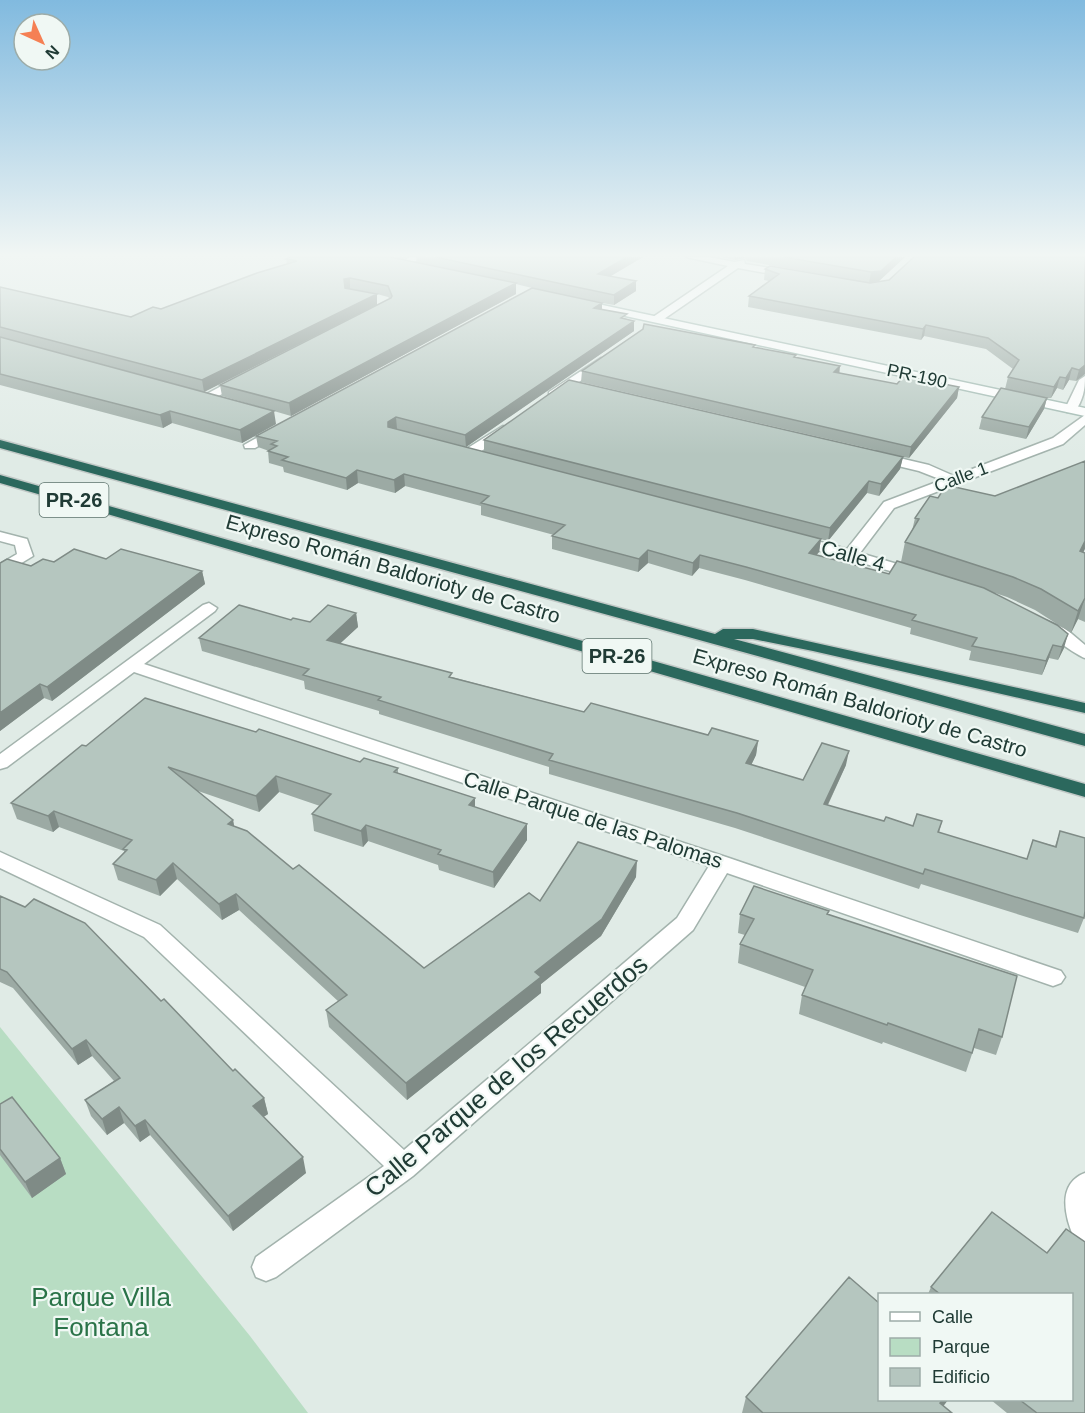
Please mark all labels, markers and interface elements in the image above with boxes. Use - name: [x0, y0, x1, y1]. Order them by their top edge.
- north arrow: [12, 12, 72, 72]
- text: N: [42, 42, 62, 62]
- street label: PR-190: [885, 360, 949, 392]
- street label: Calle 1: [931, 458, 991, 496]
- road number: PR-26: [40, 483, 109, 517]
- street label: Expreso Román Baldorioty de Castro: [223, 510, 563, 627]
- street label: Calle 4: [819, 535, 888, 576]
- road number: PR-26: [582, 639, 652, 673]
- street label: Expreso Román Baldorioty de Castro: [690, 644, 1030, 761]
- street label: Calle Parque de las Palomas: [461, 767, 725, 872]
- street label: Calle Parque de los Recuerdos: [359, 949, 653, 1203]
- park label: Parque Villa Fontana: [31, 1282, 171, 1342]
- legend: [878, 1293, 1073, 1401]
- text: Calle: [932, 1307, 973, 1327]
- text: Parque: [932, 1337, 990, 1357]
- text: Edificio: [932, 1367, 990, 1387]

